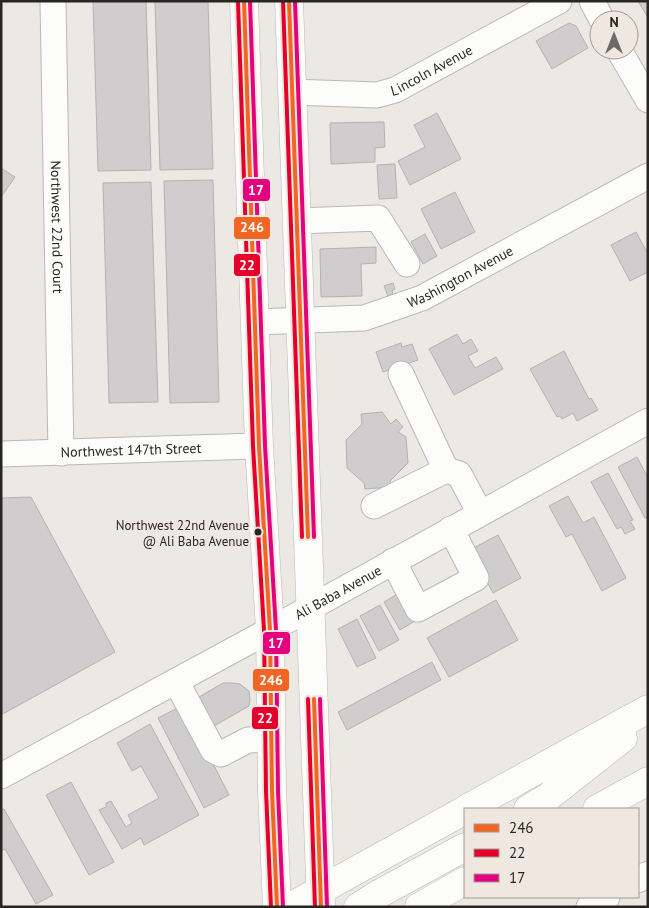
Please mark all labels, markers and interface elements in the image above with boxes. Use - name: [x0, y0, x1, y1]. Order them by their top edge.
- north arrow: [589, 10, 639, 60]
- text: N: [609, 13, 619, 31]
- street label: Lincoln Avenue: [388, 41, 476, 100]
- street label: Northwest 22nd Court: [47, 160, 67, 294]
- line badge: 17: [242, 178, 271, 202]
- text: 17: [248, 181, 264, 199]
- line badge: 246: [233, 216, 271, 240]
- text: 246: [240, 218, 264, 236]
- street label: Washington Avenue: [405, 241, 516, 311]
- line badge: 22: [233, 253, 261, 277]
- text: 22: [239, 256, 255, 274]
- street label: Northwest 147th Street: [60, 439, 202, 461]
- place label: Northwest 22nd Avenue @ Ali Baba Avenue: [116, 517, 249, 550]
- marker: Northwest 22nd Avenue @ Ali Baba Avenue: [253, 527, 263, 537]
- street label: Ali Baba Avenue: [292, 561, 385, 624]
- line badge: 17: [262, 631, 291, 655]
- text: 17: [268, 634, 284, 652]
- line badge: 246: [252, 668, 290, 692]
- text: 246: [259, 671, 283, 689]
- line badge: 22: [251, 706, 279, 730]
- text: 22: [257, 709, 273, 727]
- legend: [464, 808, 639, 898]
- text: 246: [509, 818, 534, 837]
- text: 22: [509, 843, 525, 862]
- text: 17: [509, 868, 525, 887]

